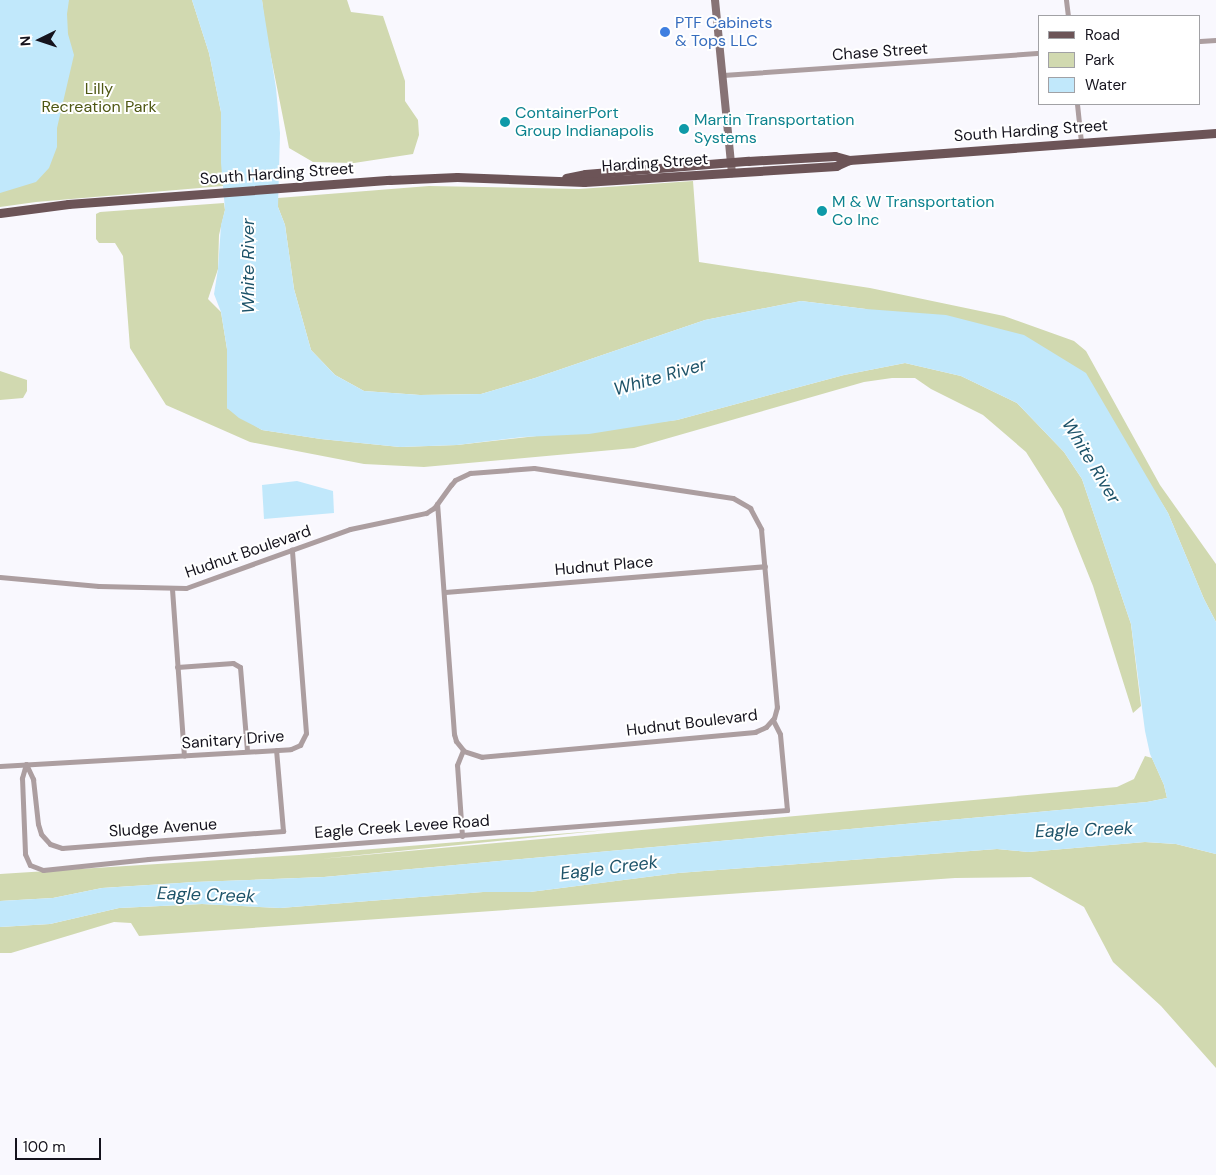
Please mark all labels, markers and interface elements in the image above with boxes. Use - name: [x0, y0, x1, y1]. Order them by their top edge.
- place label: PTF Cabinets & Tops LLC: [675, 13, 772, 51]
- north arrow: [15, 15, 65, 65]
- legend: [1038, 15, 1201, 105]
- text: Road: [1085, 25, 1120, 45]
- marker: PTF Cabinets & Tops LLC: [659, 26, 671, 38]
- text: N: [16, 35, 34, 47]
- street label: Chase Street: [831, 39, 929, 65]
- text: Park: [1085, 50, 1115, 70]
- text: Water: [1085, 75, 1126, 95]
- park label: Lilly Recreation Park: [41, 79, 157, 117]
- place label: ContainerPort Group Indianapolis: [515, 103, 654, 141]
- place label: Martin Transportation Systems: [694, 110, 854, 148]
- marker: ContainerPort Group Indianapolis: [499, 116, 511, 128]
- street label: South Harding Street: [953, 116, 1109, 146]
- marker: Martin Transportation Systems: [678, 123, 690, 135]
- street label: Harding Street: [601, 150, 709, 176]
- street label: South Harding Street: [199, 159, 355, 189]
- place label: M & W Transportation Co Inc: [832, 192, 994, 230]
- marker: M & W Transportation Co Inc: [816, 205, 828, 217]
- water label: White River: [237, 218, 259, 314]
- water label: White River: [611, 353, 709, 401]
- water label: White River: [1057, 414, 1125, 508]
- street label: Hudnut Boulevard: [182, 521, 314, 583]
- street label: Hudnut Place: [554, 552, 654, 580]
- street label: Hudnut Boulevard: [625, 705, 759, 741]
- street label: Sanitary Drive: [181, 727, 285, 753]
- street label: Eagle Creek Levee Road: [314, 811, 490, 843]
- street label: Sludge Avenue: [108, 815, 218, 841]
- water label: Eagle Creek: [1035, 817, 1133, 843]
- water label: Eagle Creek: [559, 851, 659, 885]
- water label: Eagle Creek: [157, 882, 255, 908]
- scale bar: [18, 1128, 104, 1160]
- text: 100 m: [23, 1137, 66, 1157]

